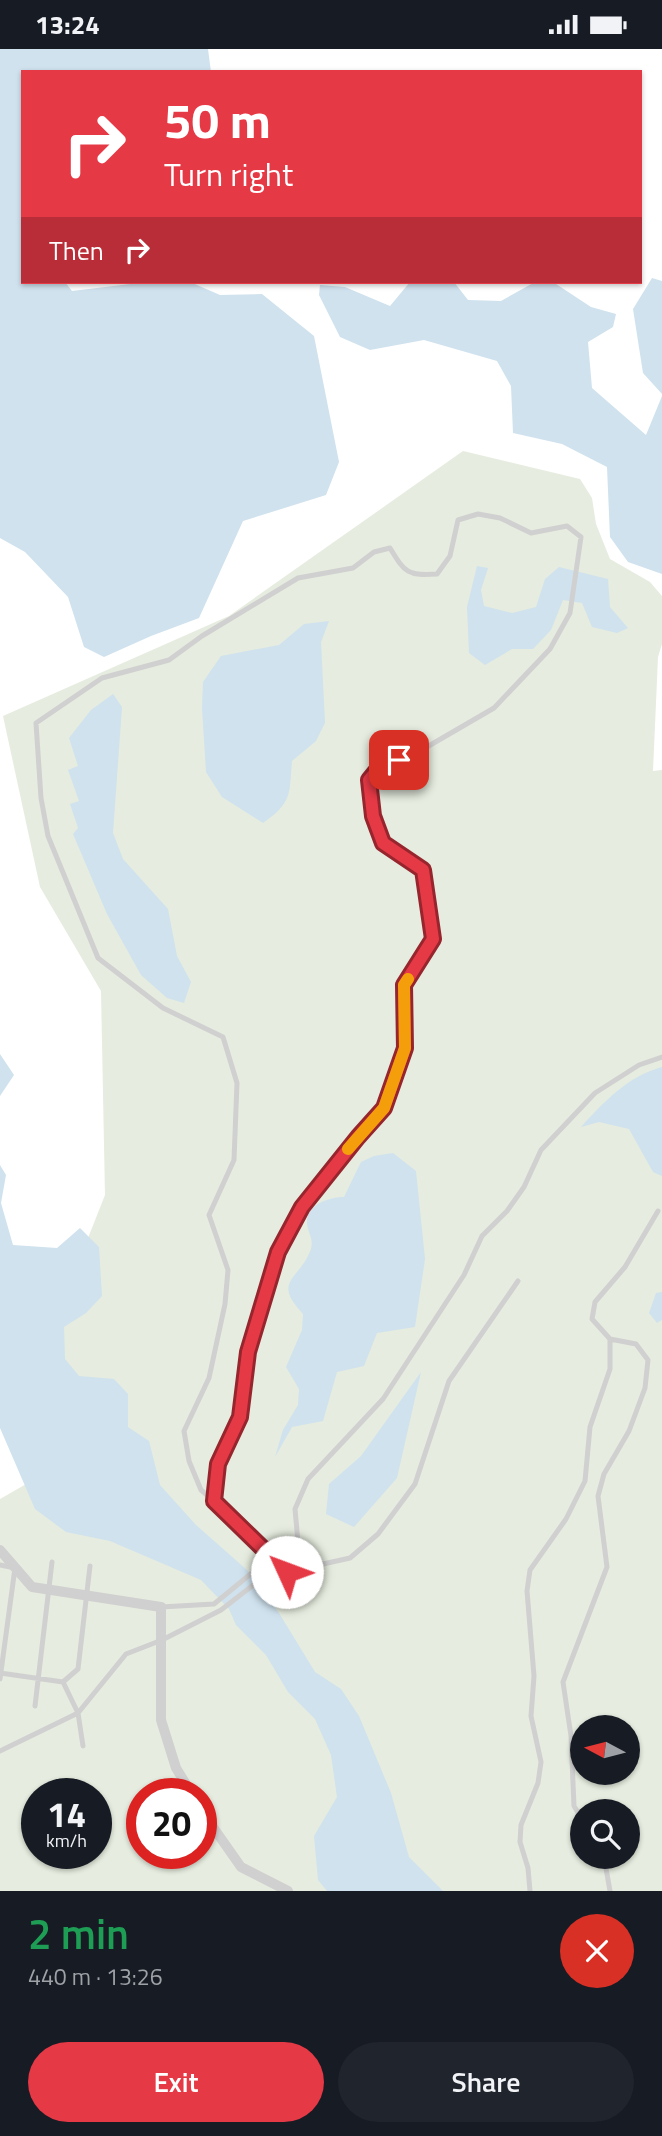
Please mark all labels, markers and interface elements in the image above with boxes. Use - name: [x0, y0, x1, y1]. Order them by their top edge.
- text: 13:24: [35, 5, 100, 44]
- text: 50 m: [164, 82, 271, 157]
- icon: right: [49, 98, 140, 189]
- text: Turn right: [164, 150, 293, 198]
- text: Then: [49, 231, 104, 270]
- icon: right: [118, 231, 156, 269]
- pin: [369, 730, 429, 790]
- icon: arrive: [380, 741, 418, 779]
- position arrow: [250, 1535, 324, 1609]
- north arrow: [570, 1715, 640, 1785]
- map controls: [570, 1715, 640, 1869]
- speed limit sign: 20: [126, 1778, 217, 1869]
- text: 14: [47, 1787, 86, 1841]
- button: search: [570, 1799, 640, 1869]
- text: km/h: [46, 1827, 87, 1854]
- text: 2 min: [28, 1901, 129, 1965]
- button: close: [560, 1914, 634, 1988]
- text: 440 m · 13:26: [28, 1959, 163, 1994]
- button: Exit: [28, 2042, 324, 2122]
- button: Share: [338, 2042, 634, 2122]

